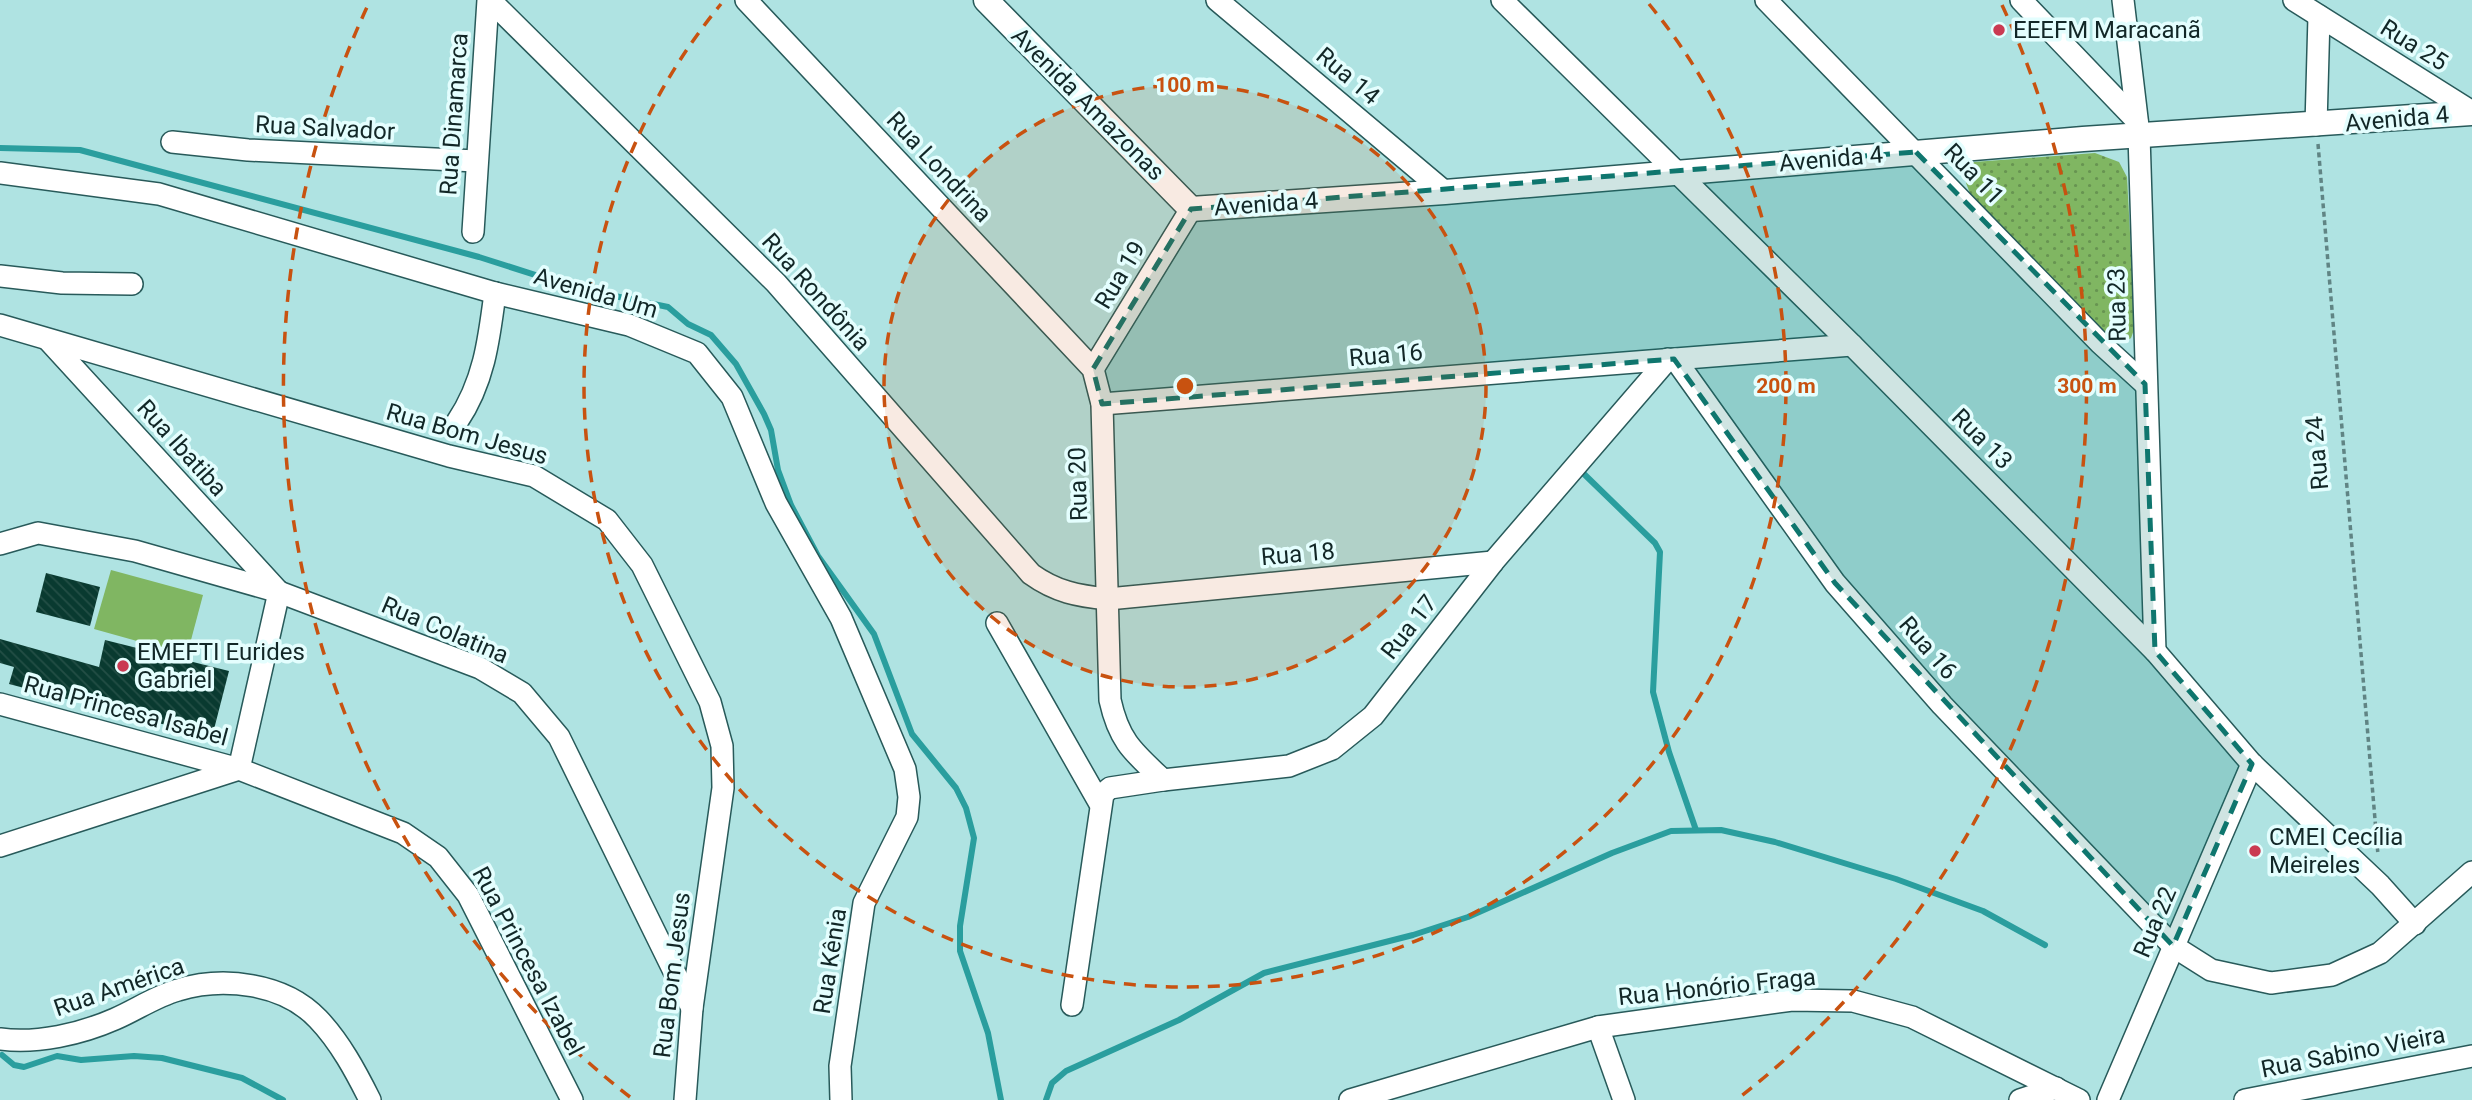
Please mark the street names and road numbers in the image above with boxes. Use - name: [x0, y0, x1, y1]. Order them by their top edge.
- street label: Rua 25: [2375, 14, 2453, 76]
- street label: Avenida Amazonas: [1006, 22, 1170, 186]
- street label: Rua Dinamarca: [434, 32, 474, 196]
- street label: Rua 14: [1311, 41, 1385, 111]
- street label: Avenida 4: [2344, 101, 2450, 137]
- street label: Rua Londrina: [881, 106, 997, 228]
- street label: Rua Salvador: [254, 110, 396, 146]
- street label: Rua 11: [1938, 138, 2010, 210]
- street label: Avenida 4: [1778, 141, 1884, 177]
- street label: Avenida 4: [1213, 186, 1319, 222]
- street label: Rua Rondônia: [756, 228, 876, 356]
- street label: Rua 19: [1089, 236, 1151, 314]
- street label: Avenida Um: [531, 262, 661, 324]
- street label: Rua 23: [2102, 268, 2132, 342]
- street label: Rua 16: [1348, 338, 1424, 372]
- street label: Rua Ibatiba: [131, 394, 233, 502]
- street label: Rua Bom Jesus: [383, 398, 551, 470]
- street label: Rua 13: [1946, 403, 2018, 475]
- street label: Rua 24: [2300, 415, 2334, 491]
- street label: Rua 20: [1063, 447, 1093, 521]
- street label: Rua 18: [1260, 537, 1336, 571]
- street label: Rua 17: [1375, 589, 1443, 665]
- street label: Rua Colatina: [377, 591, 513, 669]
- street label: Rua 16: [1893, 611, 1963, 685]
- street label: Rua Princesa Isabel: [21, 670, 231, 752]
- street label: Rua Princesa Izabel: [466, 862, 590, 1060]
- street label: Rua 22: [2128, 882, 2182, 962]
- street label: Rua Bom Jesus: [648, 891, 696, 1059]
- street label: Rua Kênia: [808, 906, 852, 1016]
- street label: Rua América: [50, 952, 188, 1022]
- street label: Rua Honório Fraga: [1617, 963, 1817, 1011]
- street label: Rua Sabino Vieira: [2259, 1020, 2447, 1084]

